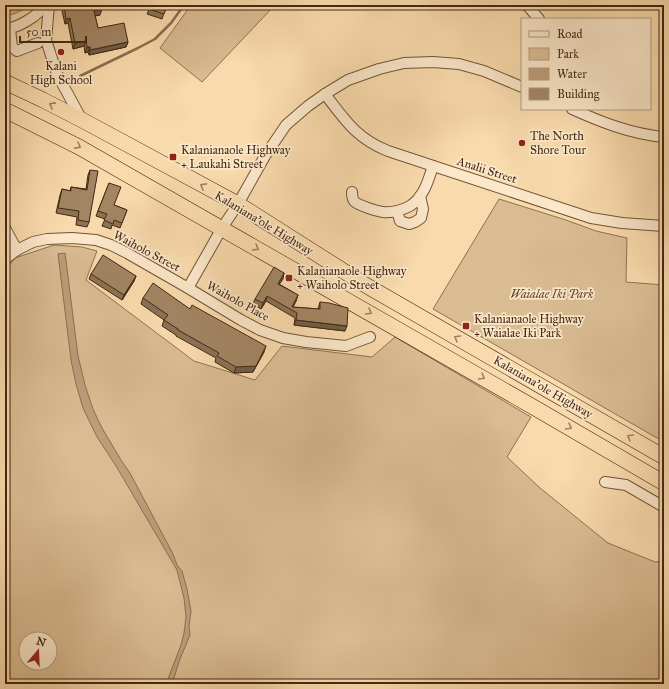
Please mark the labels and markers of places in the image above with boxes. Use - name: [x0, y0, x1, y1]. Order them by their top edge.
- marker: Kalani High School: [56, 47, 66, 57]
- place label: Kalani High School: [30, 59, 93, 88]
- place label: The North Shore Tour: [530, 129, 586, 157]
- marker: The North Shore Tour: [517, 138, 527, 148]
- place label: Kalanianaole Highway + Laukahi Street: [181, 143, 291, 171]
- marker: Kalanianaole Highway + Laukahi Street: [168, 152, 178, 162]
- place label: Kalanianaole Highway + Waiholo Street: [297, 264, 407, 292]
- marker: Kalanianaole Highway + Waiholo Street: [284, 273, 294, 283]
- place label: Kalanianaole Highway + Waialae Iki Park: [474, 312, 584, 340]
- marker: Kalanianaole Highway + Waialae Iki Park: [461, 321, 471, 331]

